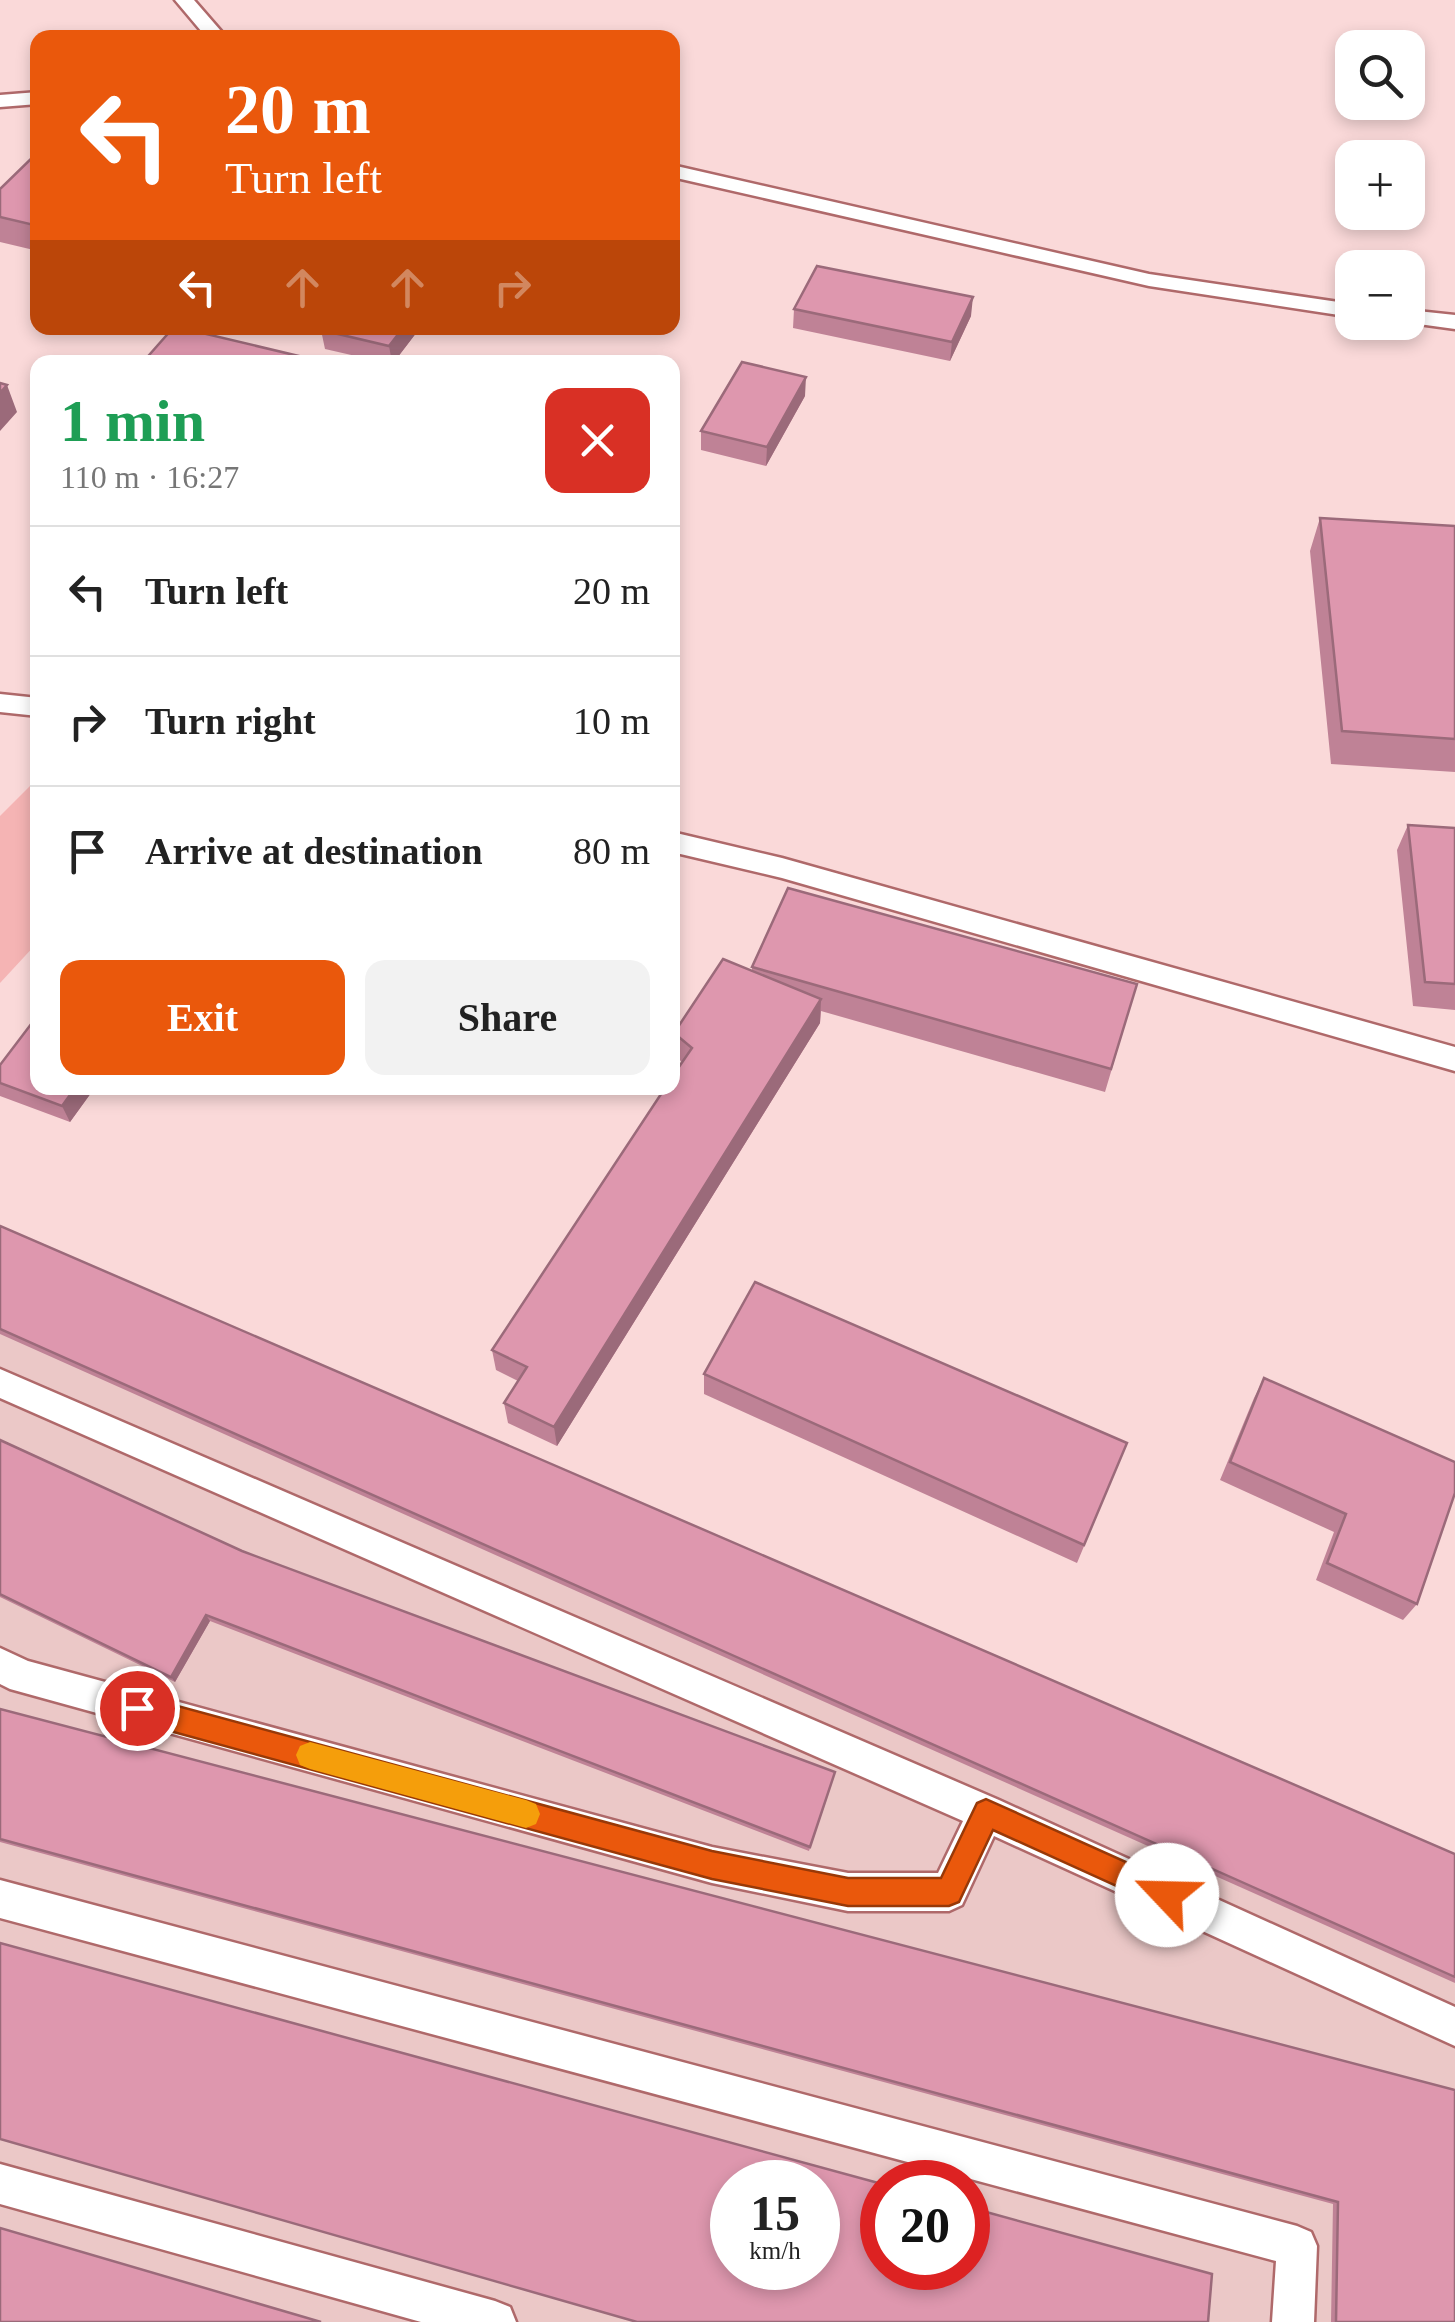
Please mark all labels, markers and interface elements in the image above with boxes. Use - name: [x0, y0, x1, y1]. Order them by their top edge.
- map controls: [1335, 30, 1425, 340]
- button: search: [1335, 30, 1425, 120]
- icon: left: [60, 70, 190, 200]
- text: 20 m: [225, 71, 371, 148]
- button: +: [1335, 140, 1425, 230]
- text: Turn left: [225, 153, 382, 203]
- button: −: [1335, 250, 1425, 340]
- icon: left: [170, 260, 225, 315]
- icon: ahead: [275, 260, 330, 315]
- icon: ahead: [380, 260, 435, 315]
- icon: right: [485, 260, 540, 315]
- text: 1 min: [60, 388, 205, 454]
- button: close: [545, 388, 650, 493]
- text: 110 m · 16:27: [60, 459, 239, 495]
- icon: left: [60, 564, 115, 619]
- text: Turn left: [145, 570, 288, 612]
- text: 20 m: [573, 570, 650, 612]
- icon: right: [60, 694, 115, 749]
- text: Turn right: [145, 700, 316, 742]
- text: 10 m: [573, 700, 650, 742]
- icon: arrive: [60, 824, 115, 879]
- text: Arrive at destination: [145, 830, 483, 872]
- text: 80 m: [573, 830, 650, 872]
- button: Exit: [60, 960, 345, 1075]
- button: Share: [365, 960, 650, 1075]
- pin: [95, 1666, 180, 1751]
- icon: arrive: [110, 1681, 165, 1736]
- position arrow: [1115, 1843, 1219, 1947]
- speed limit sign: 20: [860, 2160, 990, 2290]
- text: 15: [750, 2185, 800, 2241]
- text: km/h: [749, 2237, 801, 2264]

